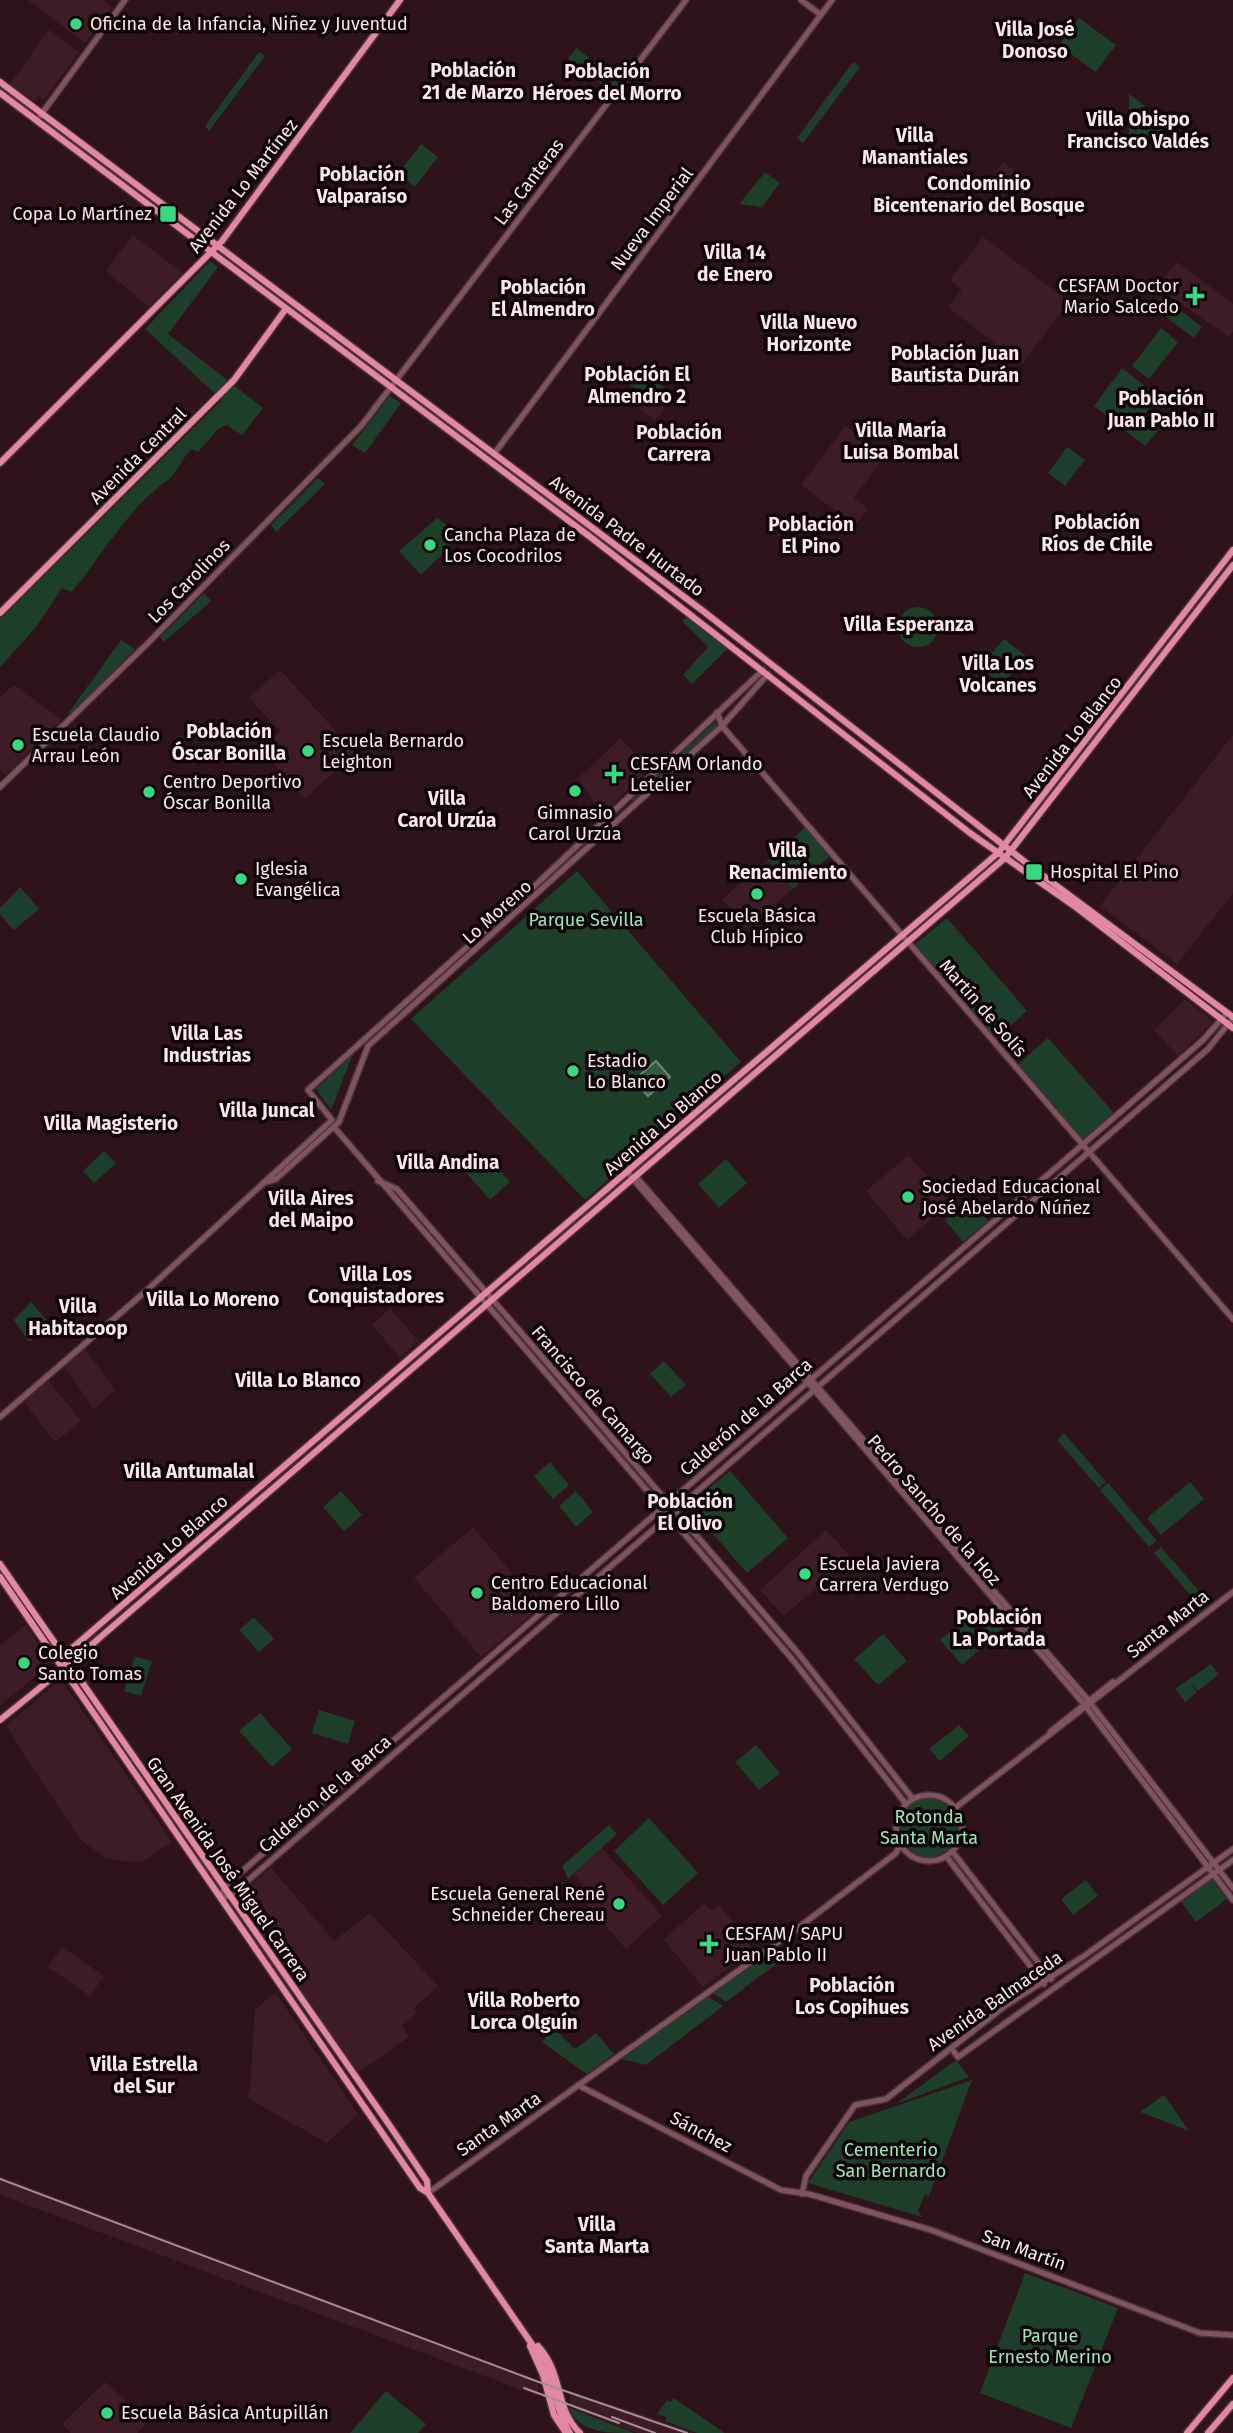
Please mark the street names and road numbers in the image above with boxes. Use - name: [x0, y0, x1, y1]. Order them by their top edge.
- street label: Avenida Lo Martínez: [184, 114, 302, 257]
- street label: Las Canteras: [489, 135, 569, 229]
- street label: Nueva Imperial: [606, 163, 698, 275]
- street label: Avenida Central: [85, 403, 191, 509]
- street label: Avenida Padre Hurtado: [545, 471, 709, 601]
- street label: Los Carolinos: [143, 534, 235, 628]
- street label: Avenida Lo Blanco: [1017, 672, 1127, 802]
- street label: Lo Moreno: [458, 875, 536, 949]
- street label: Martín de Solís: [935, 955, 1031, 1061]
- street label: Avenida Lo Blanco: [600, 1066, 726, 1180]
- street label: Francisco de Camargo: [527, 1321, 659, 1469]
- street label: Calderón de la Barca: [675, 1354, 817, 1480]
- street label: Pedro Sancho de la Hoz: [863, 1430, 1005, 1590]
- street label: Avenida Lo Blanco: [106, 1490, 232, 1604]
- street label: Santa Marta: [1123, 1585, 1213, 1663]
- street label: Calderón de la Barca: [254, 1731, 396, 1857]
- street label: Gran Avenida José Miguel Carrera: [142, 1752, 314, 1986]
- street label: Avenida Balmaceda: [923, 1946, 1067, 2056]
- street label: Santa Marta: [453, 2087, 545, 2161]
- street label: Sánchez: [666, 2107, 736, 2157]
- street label: San Martín: [979, 2225, 1069, 2275]

